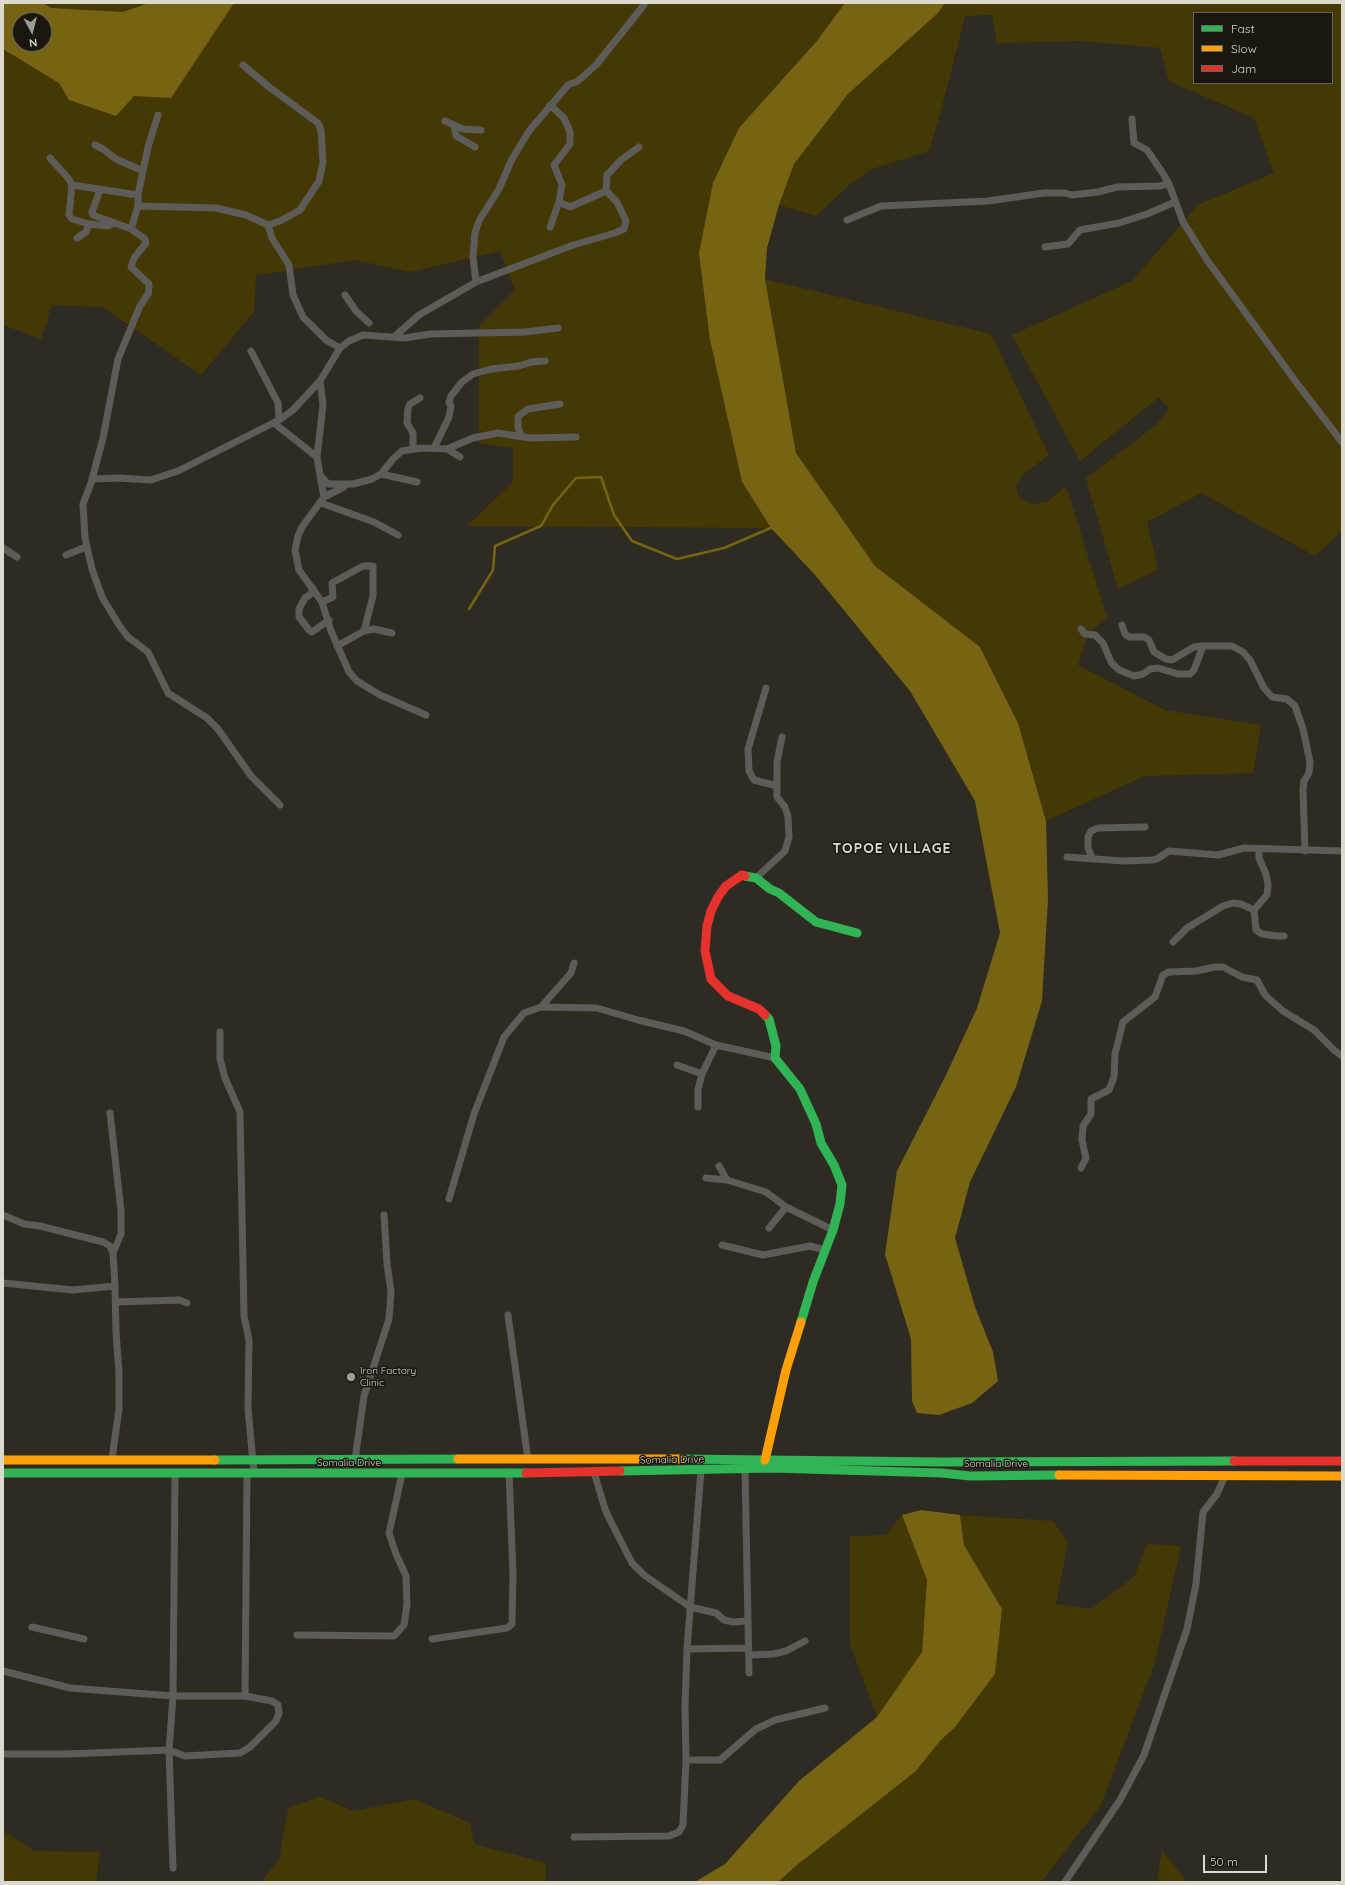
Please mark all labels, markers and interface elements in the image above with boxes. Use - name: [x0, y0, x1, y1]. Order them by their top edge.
- north arrow: [12, 12, 52, 52]
- legend: [1193, 12, 1333, 84]
- text: Fast: [1231, 21, 1255, 36]
- text: N: [28, 35, 38, 50]
- text: Slow: [1231, 41, 1257, 56]
- text: Jam: [1231, 61, 1256, 76]
- district label: TOPOE VILLAGE: [833, 841, 951, 857]
- place label: Iron Factory Clinic: [360, 1365, 416, 1388]
- marker: Iron Factory Clinic: [345, 1371, 357, 1383]
- street label: Somalia Drive: [640, 1453, 704, 1467]
- street label: Somalia Drive: [317, 1457, 381, 1469]
- street label: Somalia Drive: [964, 1458, 1028, 1470]
- scale bar: [1205, 1847, 1269, 1873]
- text: 50 m: [1210, 1854, 1238, 1869]

